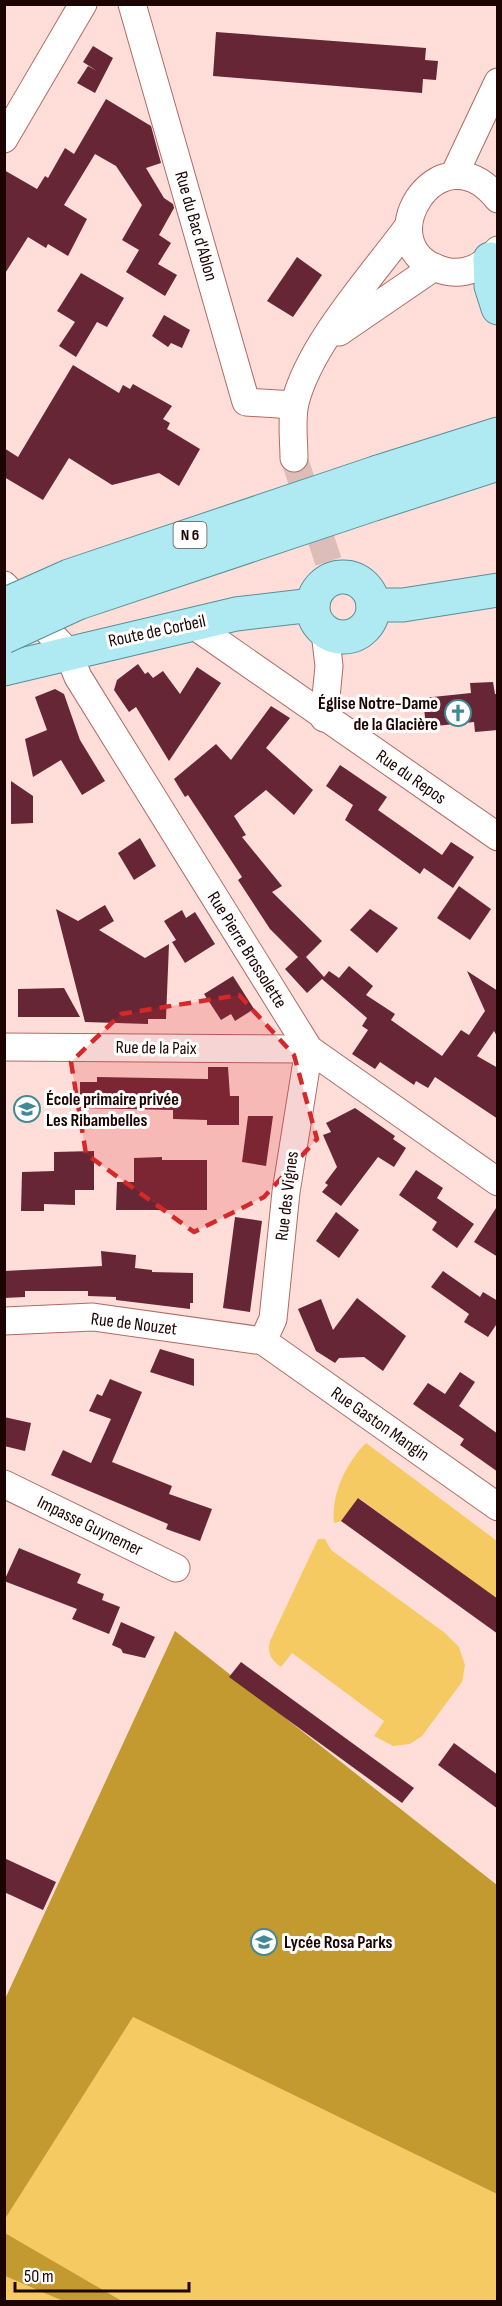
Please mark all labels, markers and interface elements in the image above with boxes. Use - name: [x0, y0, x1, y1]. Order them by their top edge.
- street label: Rue du Bac d'Ablon: [170, 169, 222, 283]
- road number: N 6: [174, 522, 207, 548]
- street label: Route de Corbeil: [107, 610, 207, 652]
- place label: Église Notre-Dame de la Glacière: [318, 693, 438, 735]
- church icon: Église Notre-Dame de la Glacière: [443, 698, 473, 728]
- street label: Rue du Repos: [372, 745, 450, 809]
- street label: Rue Pierre Brossolette: [203, 888, 291, 1012]
- street label: Rue de la Paix: [115, 1037, 197, 1059]
- place label: École primaire privée Les Ribambelles: [46, 1089, 179, 1131]
- school or university icon: École primaire privée Les Ribambelles: [12, 1094, 42, 1124]
- street label: Rue des Vignes: [271, 1150, 303, 1242]
- street label: Rue de Nouzet: [90, 1308, 179, 1340]
- street label: Rue Gaston Mangin: [327, 1382, 433, 1466]
- street label: Impasse Guynemer: [34, 1491, 146, 1561]
- school or university icon: Lycée Rosa Parks: [249, 1927, 279, 1957]
- place label: Lycée Rosa Parks: [284, 1932, 392, 1953]
- scale bar: [15, 2255, 189, 2293]
- text: 50 m: [24, 2266, 54, 2287]

